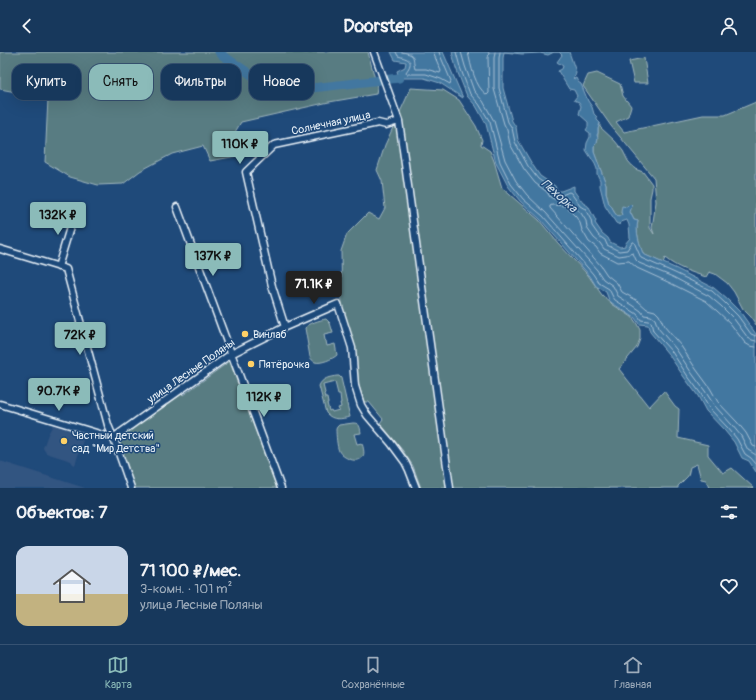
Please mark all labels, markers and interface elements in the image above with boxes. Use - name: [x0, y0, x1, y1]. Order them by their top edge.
- icon: back: [16, 15, 38, 37]
- text: Doorstep: [343, 15, 413, 38]
- icon: person: [718, 15, 740, 37]
- chip: Купить: [12, 64, 81, 100]
- chip: Снять: [89, 64, 153, 100]
- chip: Фильтры: [161, 64, 241, 100]
- chip: Новое: [249, 64, 314, 100]
- street label: Солнечная улица: [290, 108, 372, 138]
- pin: 110K ₽: [207, 131, 273, 165]
- text: 110K ₽: [221, 136, 259, 152]
- water label: Пехорка: [538, 176, 581, 217]
- pin: 132K ₽: [25, 202, 91, 236]
- text: 132K ₽: [39, 207, 77, 223]
- pin: 137K ₽: [180, 243, 246, 277]
- text: 137K ₽: [194, 248, 232, 264]
- pin: 71.1K ₽: [277, 271, 351, 305]
- text: 71.1K ₽: [295, 276, 333, 292]
- pin: 72K ₽: [52, 322, 108, 356]
- text: 72K ₽: [64, 327, 96, 343]
- place label: Винлаб: [253, 328, 287, 341]
- marker: Винлаб: [240, 329, 250, 339]
- street label: улица Лесные Поляны: [144, 336, 237, 407]
- place label: Пятёрочка: [259, 358, 310, 371]
- marker: Пятёрочка: [246, 359, 256, 369]
- pin: 90.7K ₽: [22, 378, 96, 412]
- text: 90.7K ₽: [37, 383, 81, 399]
- pin: 112K ₽: [231, 384, 297, 418]
- text: 112K ₽: [246, 389, 282, 405]
- place label: Частный детский сад "Мир Детства": [72, 429, 160, 455]
- marker: Частный детский сад "Мир Детства": [59, 436, 69, 446]
- icon: filters: [718, 501, 740, 523]
- text: Объектов: 7: [16, 502, 107, 523]
- text: 71 100 ₽/мес.: [140, 560, 241, 581]
- icon: home: [48, 562, 96, 610]
- icon: heart: [718, 575, 740, 597]
- text: 3-комн. · 101 m²: [140, 581, 232, 597]
- text: улица Лесные Поляны: [140, 597, 263, 613]
- tab: Карта: [105, 654, 132, 691]
- tab: Сохранённые: [341, 654, 405, 691]
- tab: Главная: [614, 654, 651, 691]

